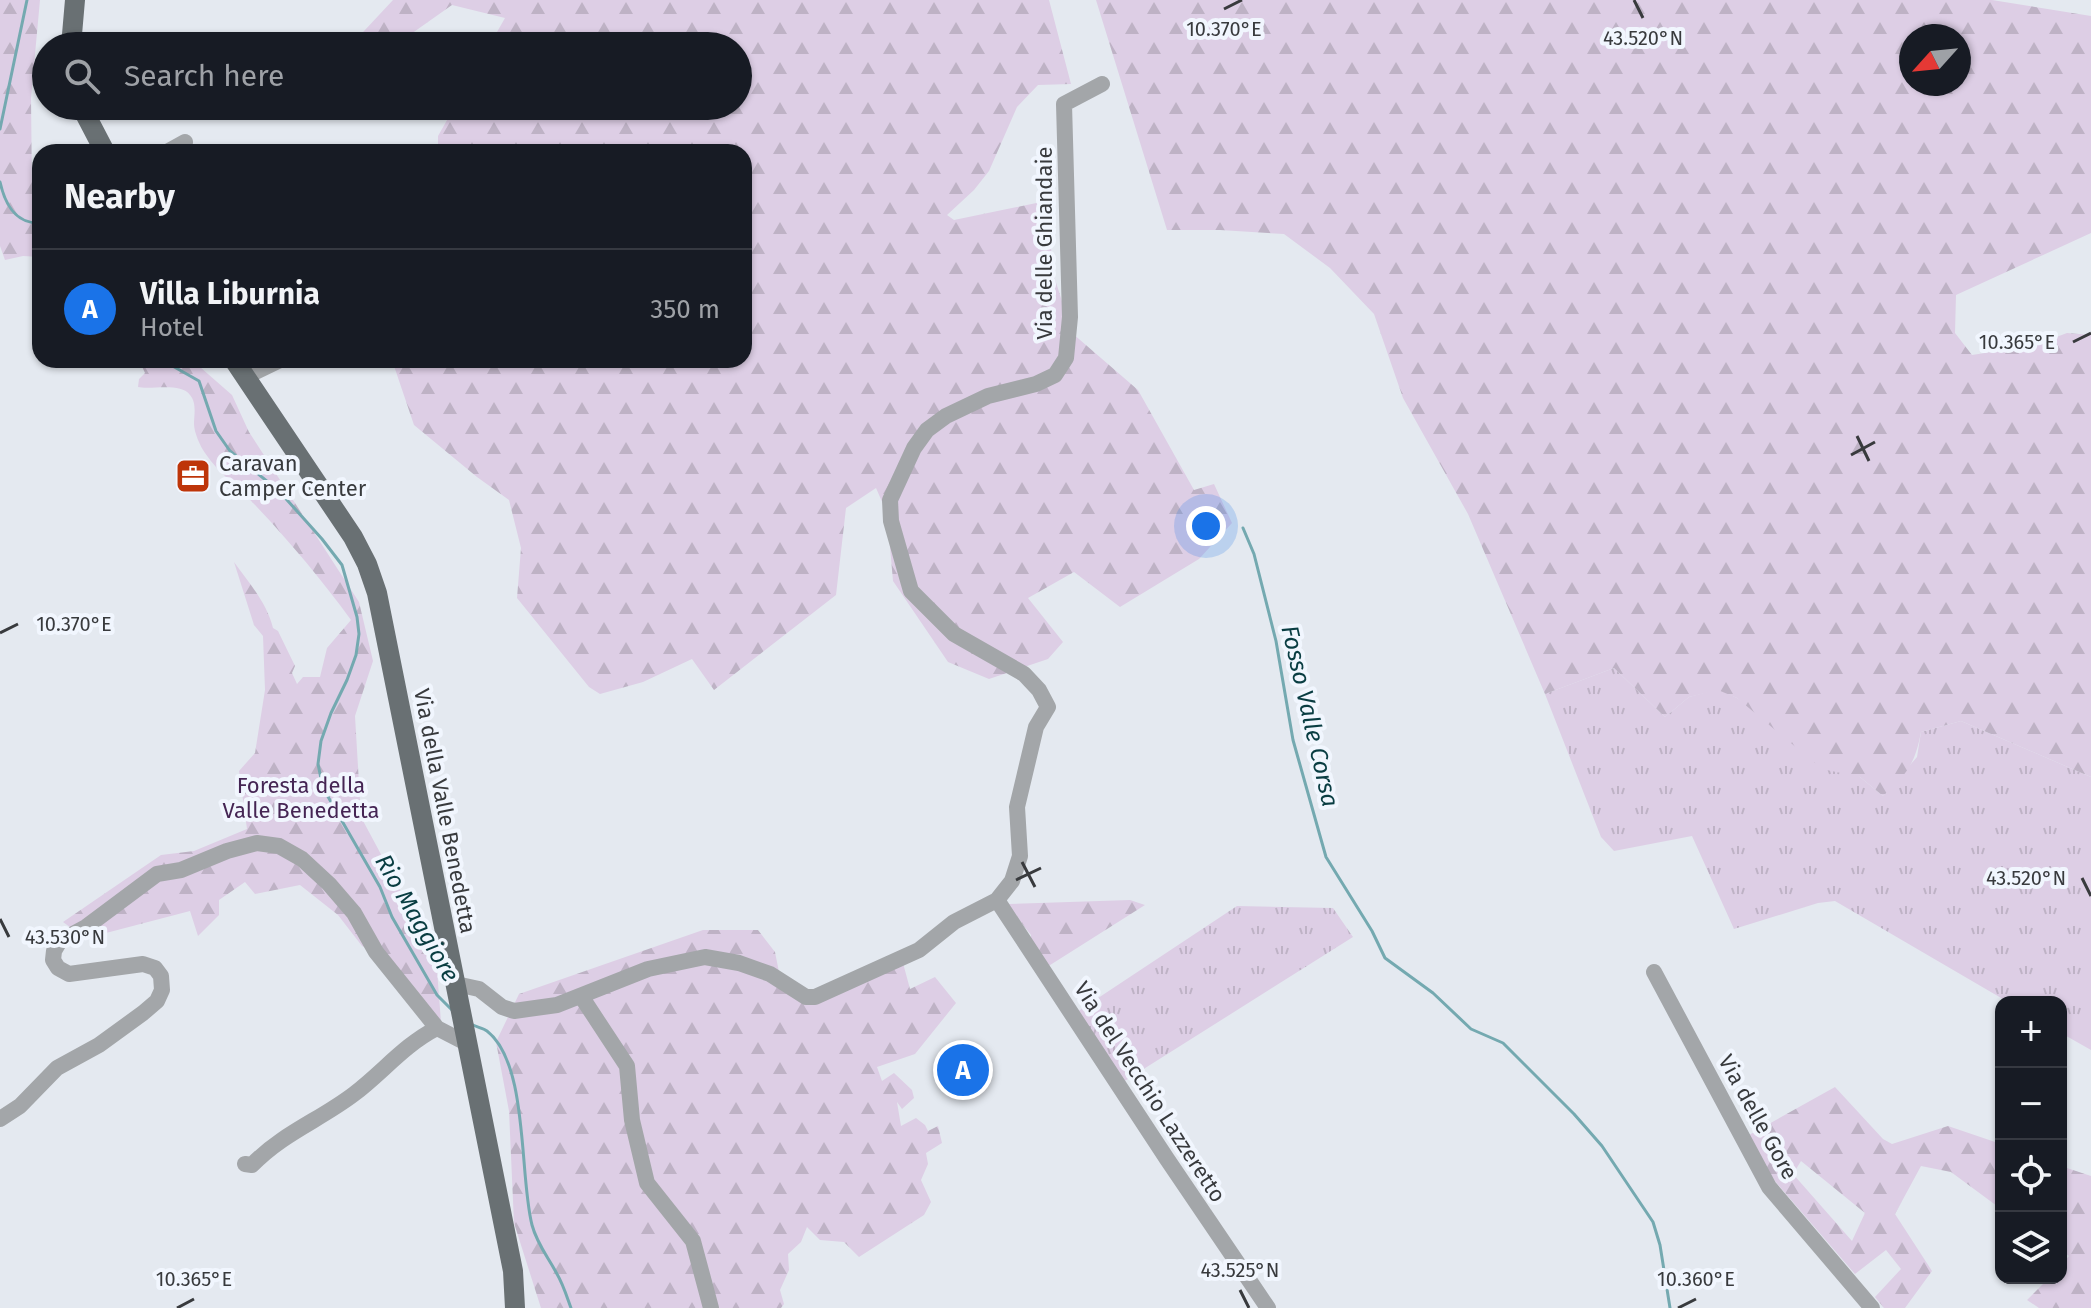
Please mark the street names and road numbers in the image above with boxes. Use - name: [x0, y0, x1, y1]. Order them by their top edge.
- street label: Via delle Ghiandaie: [1031, 146, 1058, 340]
- street label: Via della Valle Benedetta: [408, 686, 482, 936]
- street label: Via del Vecchio Lazzeretto: [1069, 977, 1231, 1207]
- street label: Via delle Gore: [1713, 1050, 1803, 1184]

